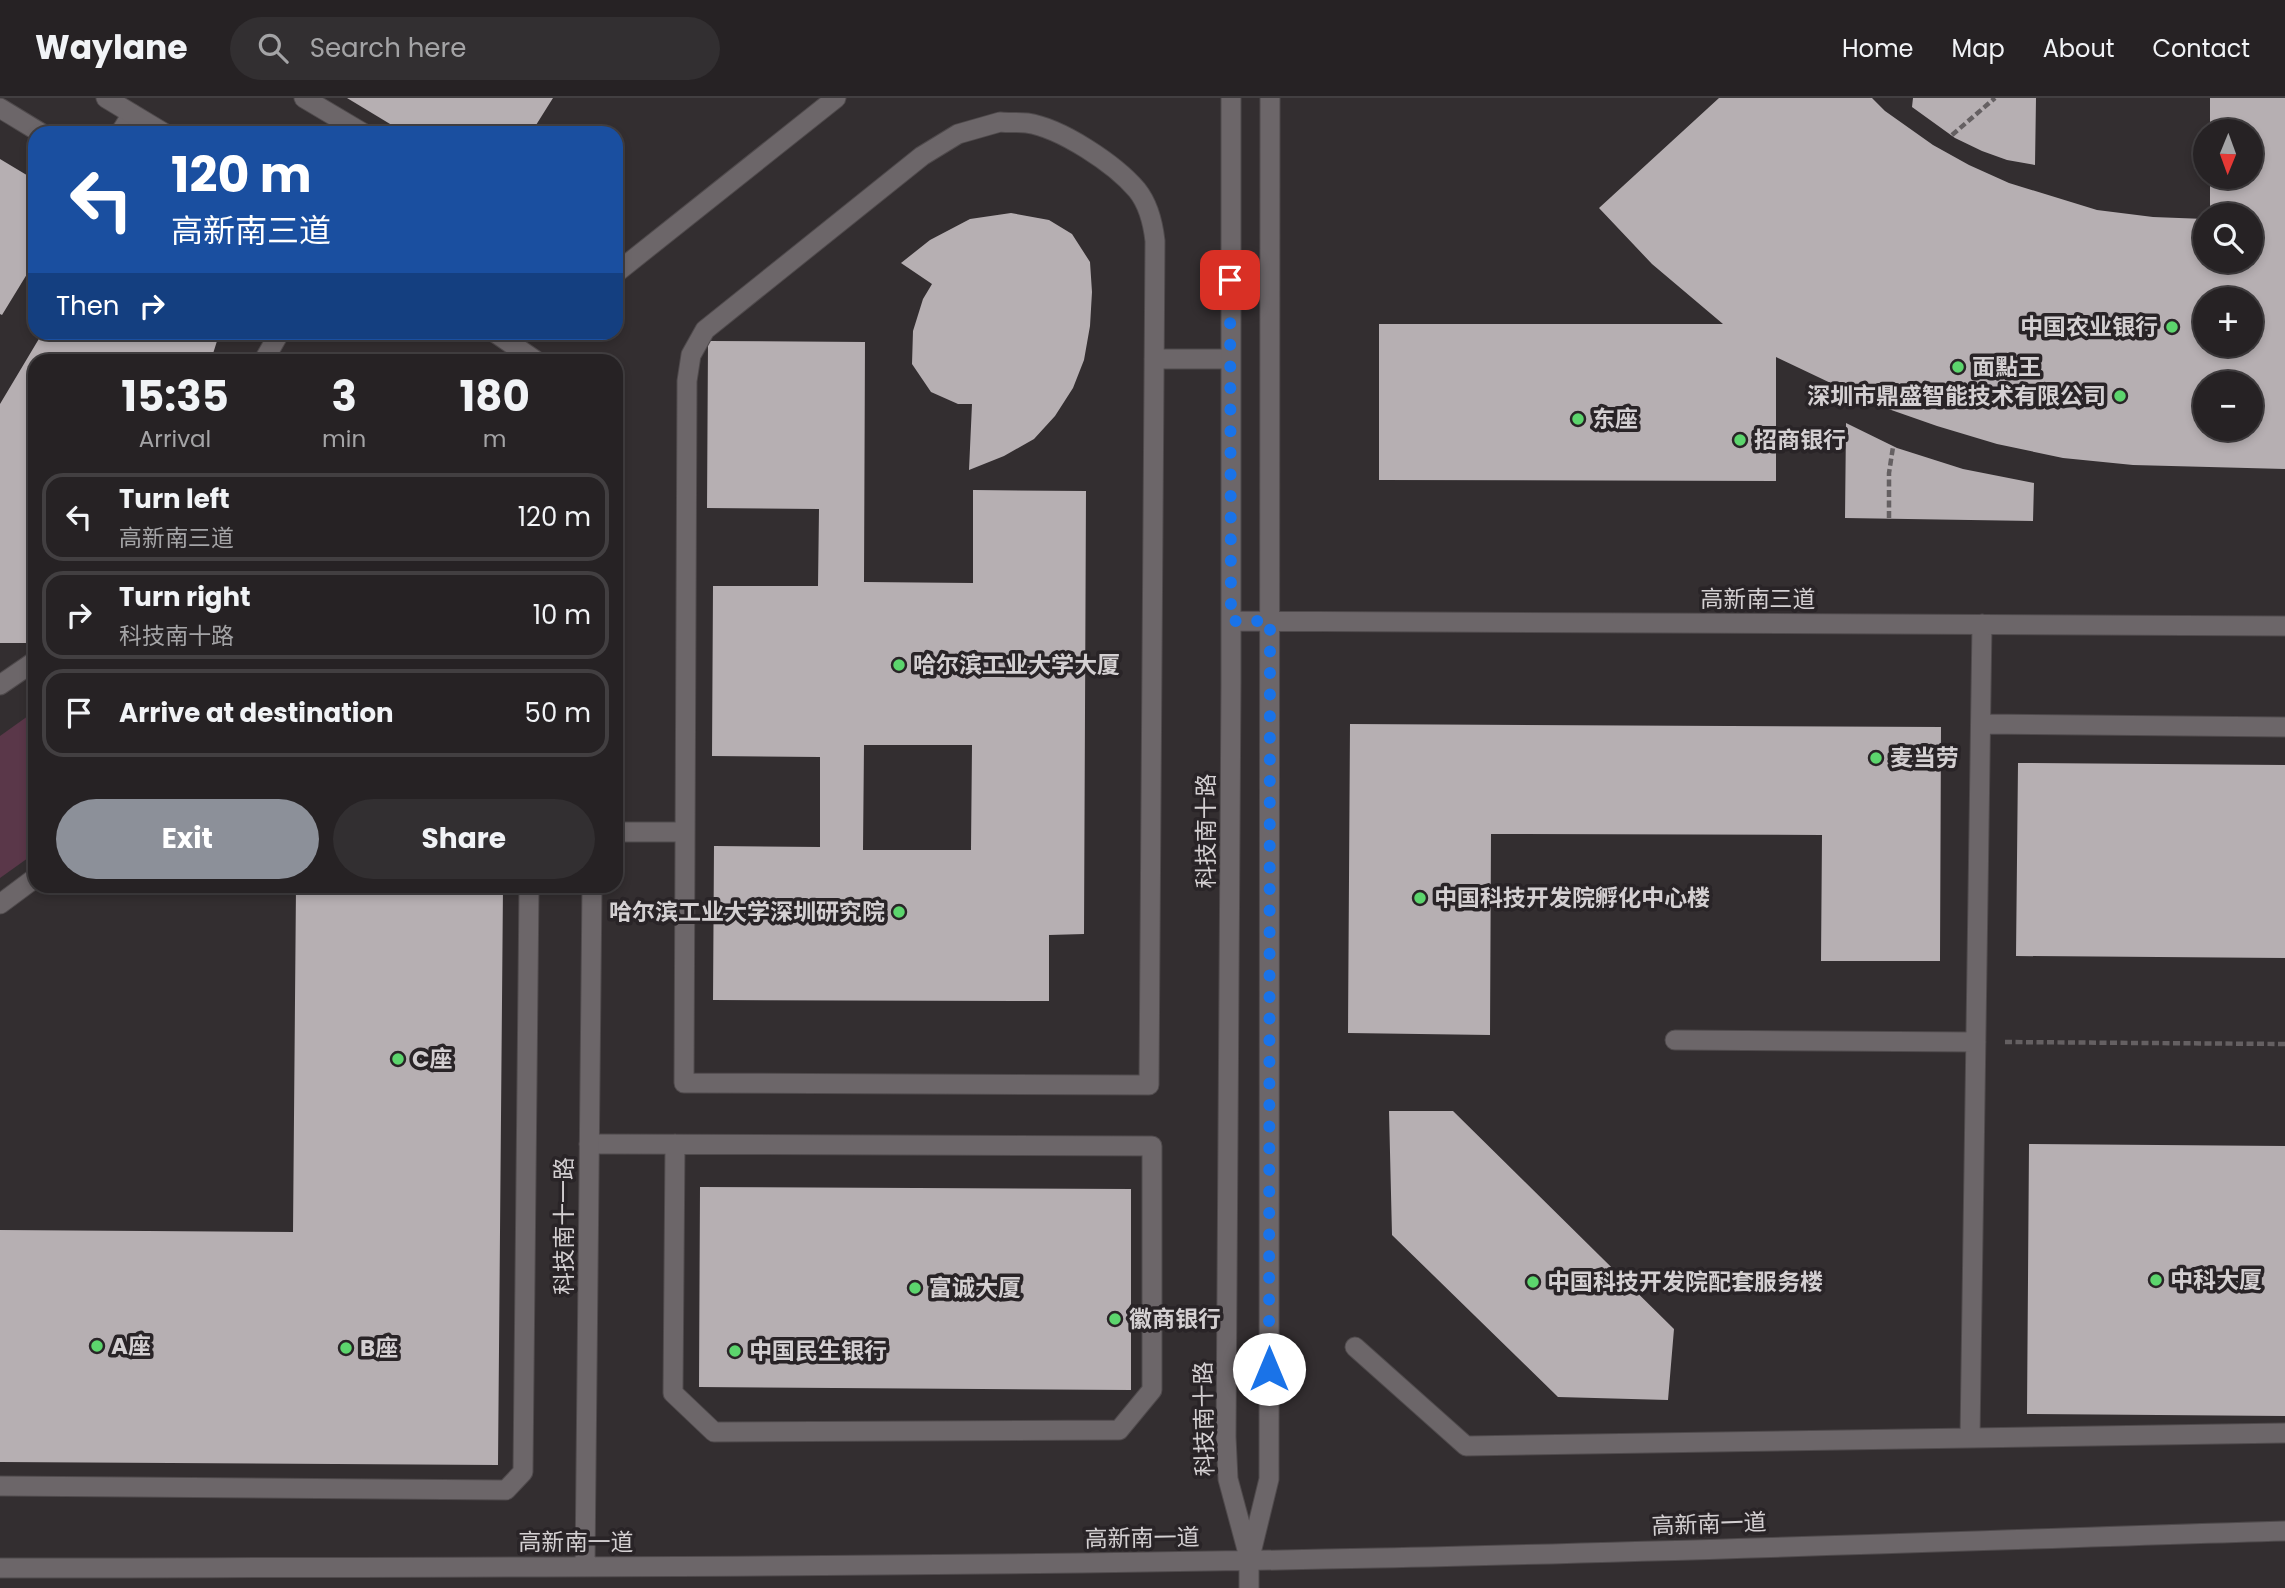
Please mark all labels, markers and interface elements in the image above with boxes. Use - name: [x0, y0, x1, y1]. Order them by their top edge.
- search box: [230, 17, 720, 80]
- text: Waylane: [35, 24, 188, 71]
- icon: search: [254, 29, 292, 67]
- text: Search here: [310, 30, 466, 66]
- text: Home: [1842, 32, 1914, 65]
- text: Map: [1952, 32, 2005, 65]
- text: About: [2043, 32, 2114, 65]
- text: Contact: [2152, 32, 2250, 65]
- north arrow: [2193, 119, 2263, 189]
- map controls: [2193, 119, 2263, 441]
- text: 120 m: [171, 141, 312, 209]
- icon: left: [56, 154, 147, 245]
- button: search: [2193, 203, 2263, 273]
- text: 高新南三道: [171, 208, 331, 253]
- pin: [1200, 250, 1260, 310]
- icon: arrive: [1211, 261, 1249, 299]
- icon: right: [133, 287, 171, 325]
- button: +: [2193, 287, 2263, 357]
- text: Then: [56, 288, 119, 324]
- place label: 中国农业银行: [2020, 311, 2158, 343]
- marker: 中国农业银行: [2164, 319, 2180, 335]
- place label: 面點王: [1972, 351, 2041, 383]
- marker: 面點王: [1950, 359, 1966, 375]
- text: 15:35: [121, 367, 229, 426]
- text: 3: [331, 367, 357, 426]
- text: 180: [459, 367, 530, 426]
- button: −: [2193, 371, 2263, 441]
- place label: 深圳市鼎盛智能技术有限公司: [1807, 380, 2106, 412]
- marker: 深圳市鼎盛智能技术有限公司: [2112, 388, 2128, 404]
- place label: 东座: [1592, 403, 1638, 435]
- marker: 东座: [1570, 411, 1586, 427]
- text: Arrival: [139, 423, 211, 455]
- text: min: [322, 423, 366, 455]
- text: m: [483, 423, 506, 455]
- place label: 招商银行: [1754, 424, 1846, 456]
- marker: 招商银行: [1732, 432, 1748, 448]
- text: Turn left: [119, 481, 230, 517]
- icon: left: [60, 498, 98, 536]
- text: 120 m: [518, 499, 591, 535]
- text: 高新南三道: [119, 522, 234, 554]
- text: Turn right: [119, 579, 251, 615]
- street label: 高新南三道: [1701, 583, 1816, 615]
- icon: right: [60, 596, 98, 634]
- text: 10 m: [533, 597, 591, 633]
- text: 科技南十路: [119, 620, 234, 652]
- place label: 哈尔滨工业大学大厦: [913, 649, 1120, 681]
- marker: 哈尔滨工业大学大厦: [891, 657, 907, 673]
- icon: arrive: [60, 694, 98, 732]
- text: Arrive at destination: [119, 695, 394, 731]
- text: 50 m: [525, 695, 591, 731]
- place label: 麦当劳: [1890, 742, 1959, 774]
- marker: 麦当劳: [1868, 750, 1884, 766]
- street label: 科技南十路: [1190, 774, 1222, 889]
- button: Exit: [56, 799, 319, 879]
- button: Share: [333, 799, 595, 879]
- place label: 中国科技开发院孵化中心楼: [1434, 882, 1710, 914]
- marker: 中国科技开发院孵化中心楼: [1412, 890, 1428, 906]
- place label: 哈尔滨工业大学深圳研究院: [609, 896, 885, 928]
- marker: 哈尔滨工业大学深圳研究院: [891, 904, 907, 920]
- place label: C座: [412, 1043, 453, 1075]
- marker: C座: [390, 1051, 406, 1067]
- street label: 科技南十一路: [548, 1157, 580, 1295]
- place label: 中科大厦: [2170, 1264, 2262, 1296]
- place label: 中国科技开发院配套服务楼: [1547, 1266, 1823, 1298]
- place label: 富诚大厦: [929, 1272, 1021, 1304]
- marker: 中科大厦: [2148, 1272, 2164, 1288]
- marker: 中国科技开发院配套服务楼: [1525, 1274, 1541, 1290]
- marker: 富诚大厦: [907, 1280, 923, 1296]
- place label: 徽商银行: [1129, 1303, 1221, 1335]
- marker: 徽商银行: [1107, 1311, 1123, 1327]
- place label: A座: [111, 1330, 151, 1362]
- place label: B座: [360, 1332, 398, 1364]
- position arrow: [1232, 1332, 1306, 1406]
- place label: 中国民生银行: [749, 1335, 887, 1367]
- marker: A座: [89, 1338, 105, 1354]
- marker: B座: [338, 1340, 354, 1356]
- marker: 中国民生银行: [727, 1343, 743, 1359]
- street label: 科技南十路: [1187, 1361, 1221, 1477]
- street label: 高新南一道: [1651, 1506, 1767, 1542]
- street label: 高新南一道: [1084, 1521, 1200, 1555]
- street label: 高新南一道: [519, 1526, 634, 1558]

